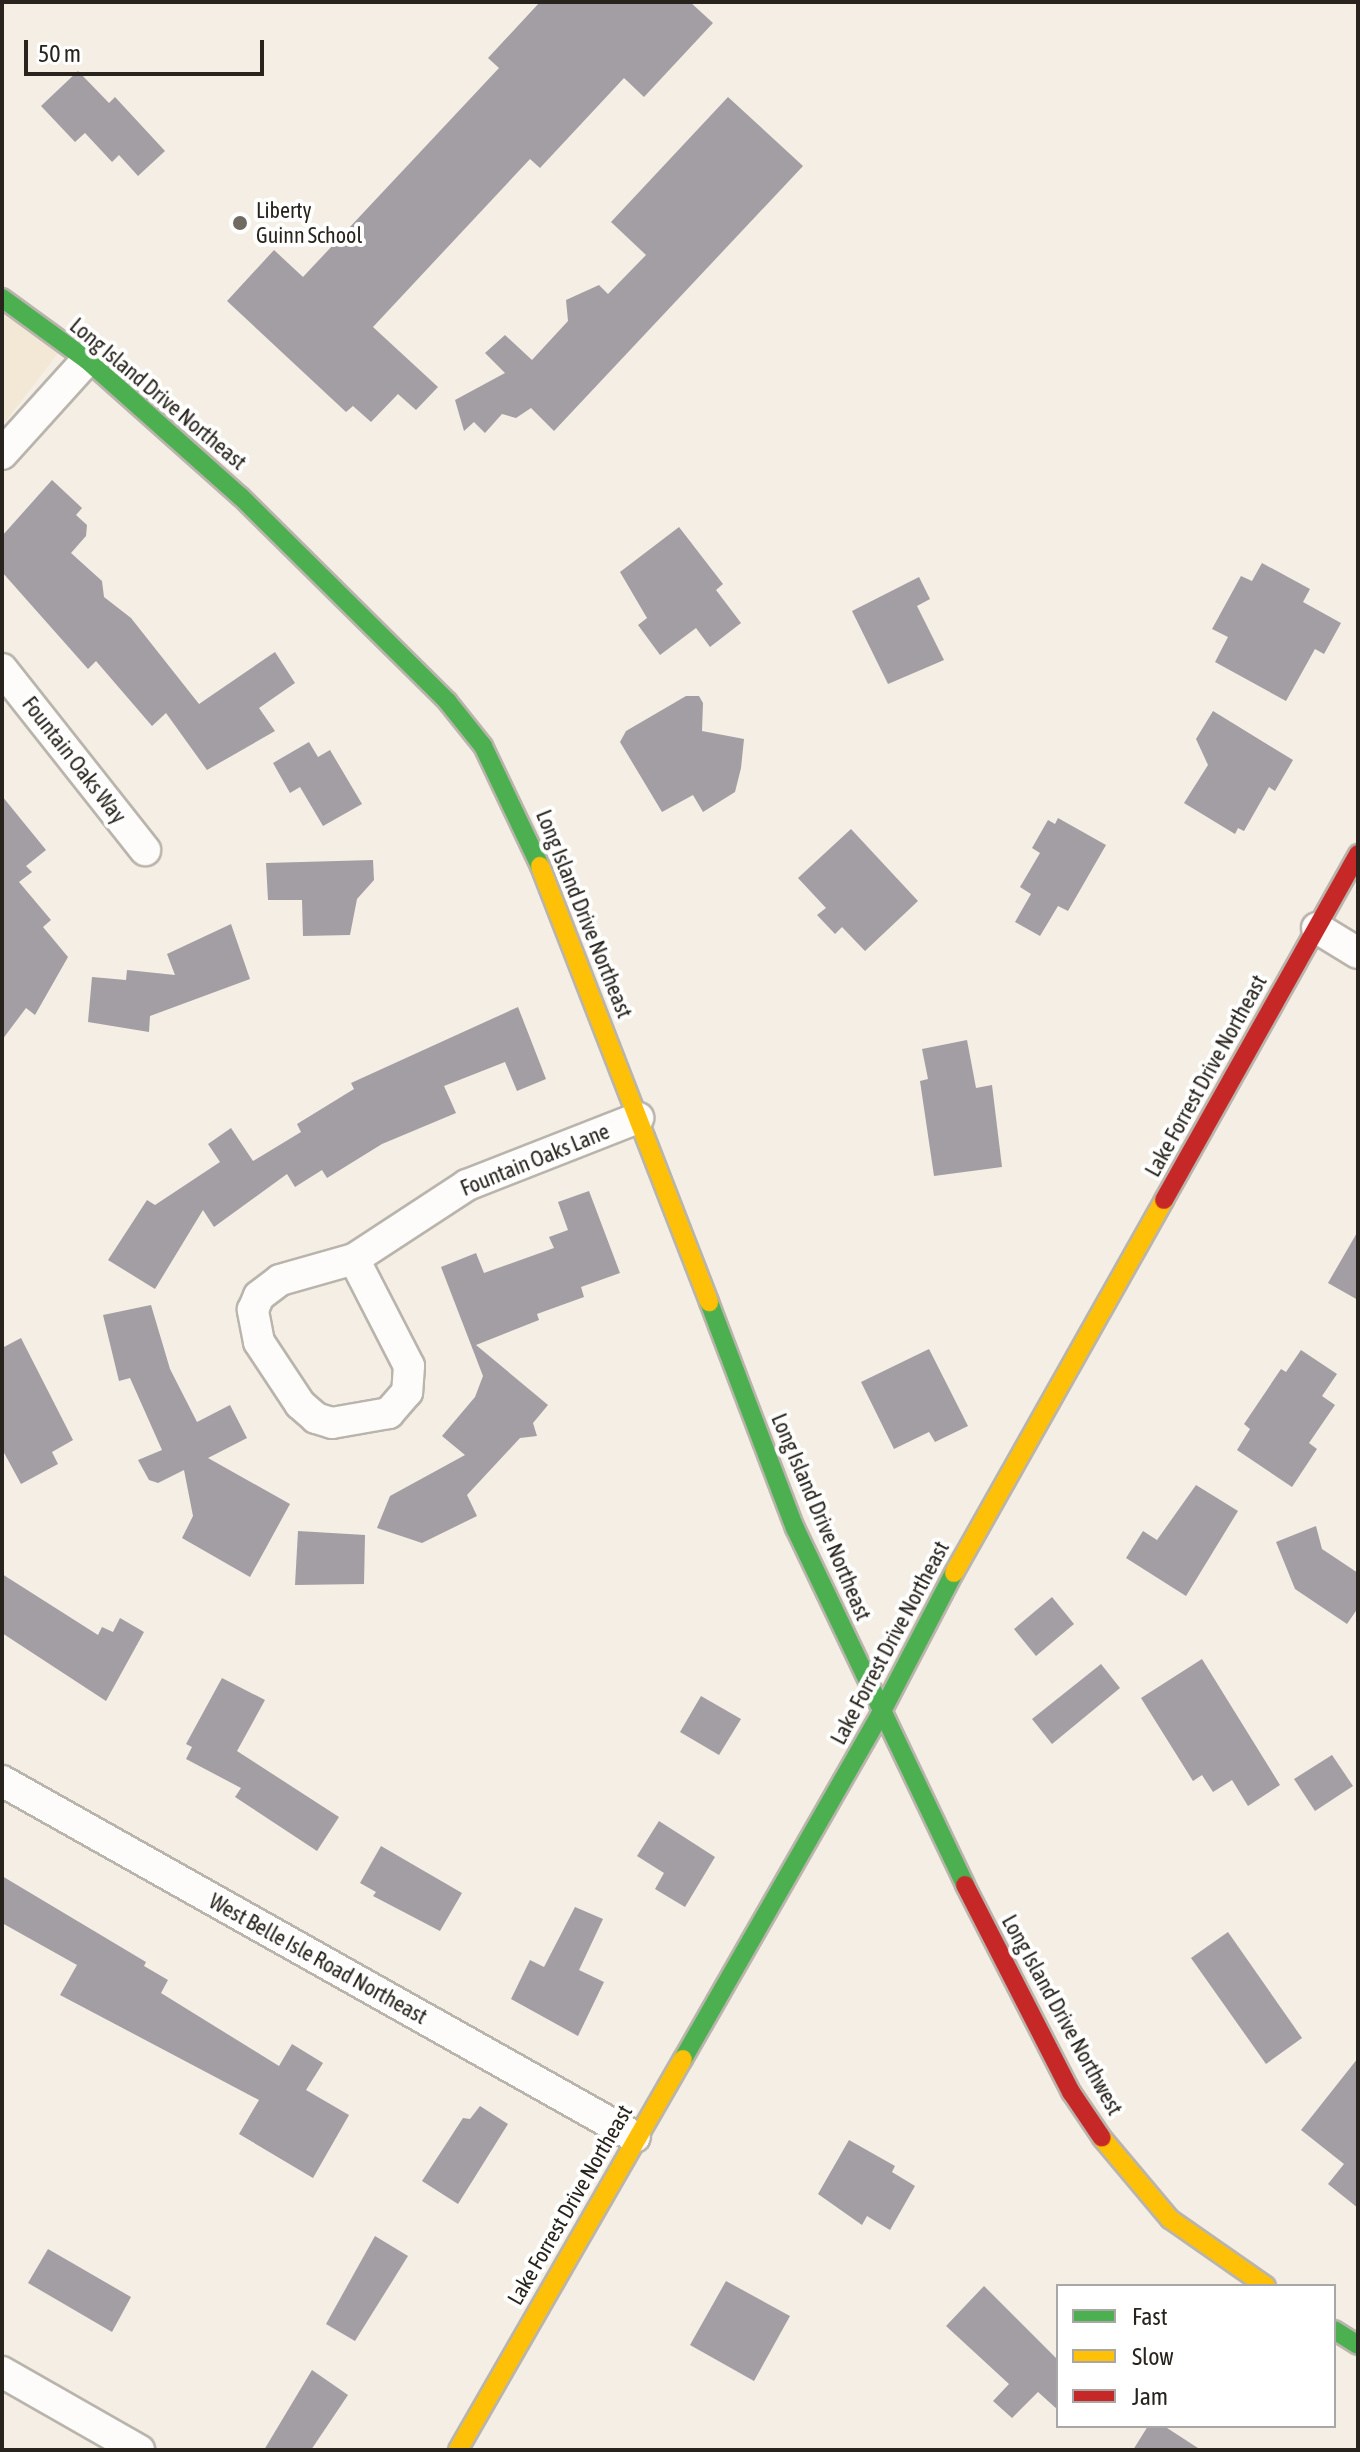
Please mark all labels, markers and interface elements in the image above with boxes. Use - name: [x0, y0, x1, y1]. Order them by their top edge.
- scale bar: [28, 24, 268, 74]
- text: 50 m: [38, 40, 81, 67]
- place label: Liberty Guinn School: [256, 197, 362, 248]
- marker: Liberty Guinn School: [231, 214, 249, 232]
- street label: Long Island Drive Northeast: [64, 312, 252, 476]
- street label: Fountain Oaks Way: [16, 691, 132, 829]
- street label: Long Island Drive Northeast: [530, 806, 638, 1022]
- street label: Lake Forrest Drive Northeast: [1140, 971, 1272, 1181]
- street label: Fountain Oaks Lane: [457, 1118, 613, 1202]
- street label: Long Island Drive Northeast: [765, 1410, 877, 1624]
- street label: Lake Forrest Drive Northeast: [825, 1537, 955, 1749]
- street label: West Belle Isle Road Northeast: [204, 1888, 432, 2030]
- street label: Long Island Drive Northwest: [996, 1910, 1128, 2120]
- street label: Lake Forrest Drive Northeast: [502, 2100, 638, 2310]
- legend: [1056, 2284, 1336, 2428]
- text: Fast: [1132, 2303, 1168, 2330]
- text: Slow: [1132, 2343, 1174, 2370]
- text: Jam: [1132, 2383, 1168, 2410]

